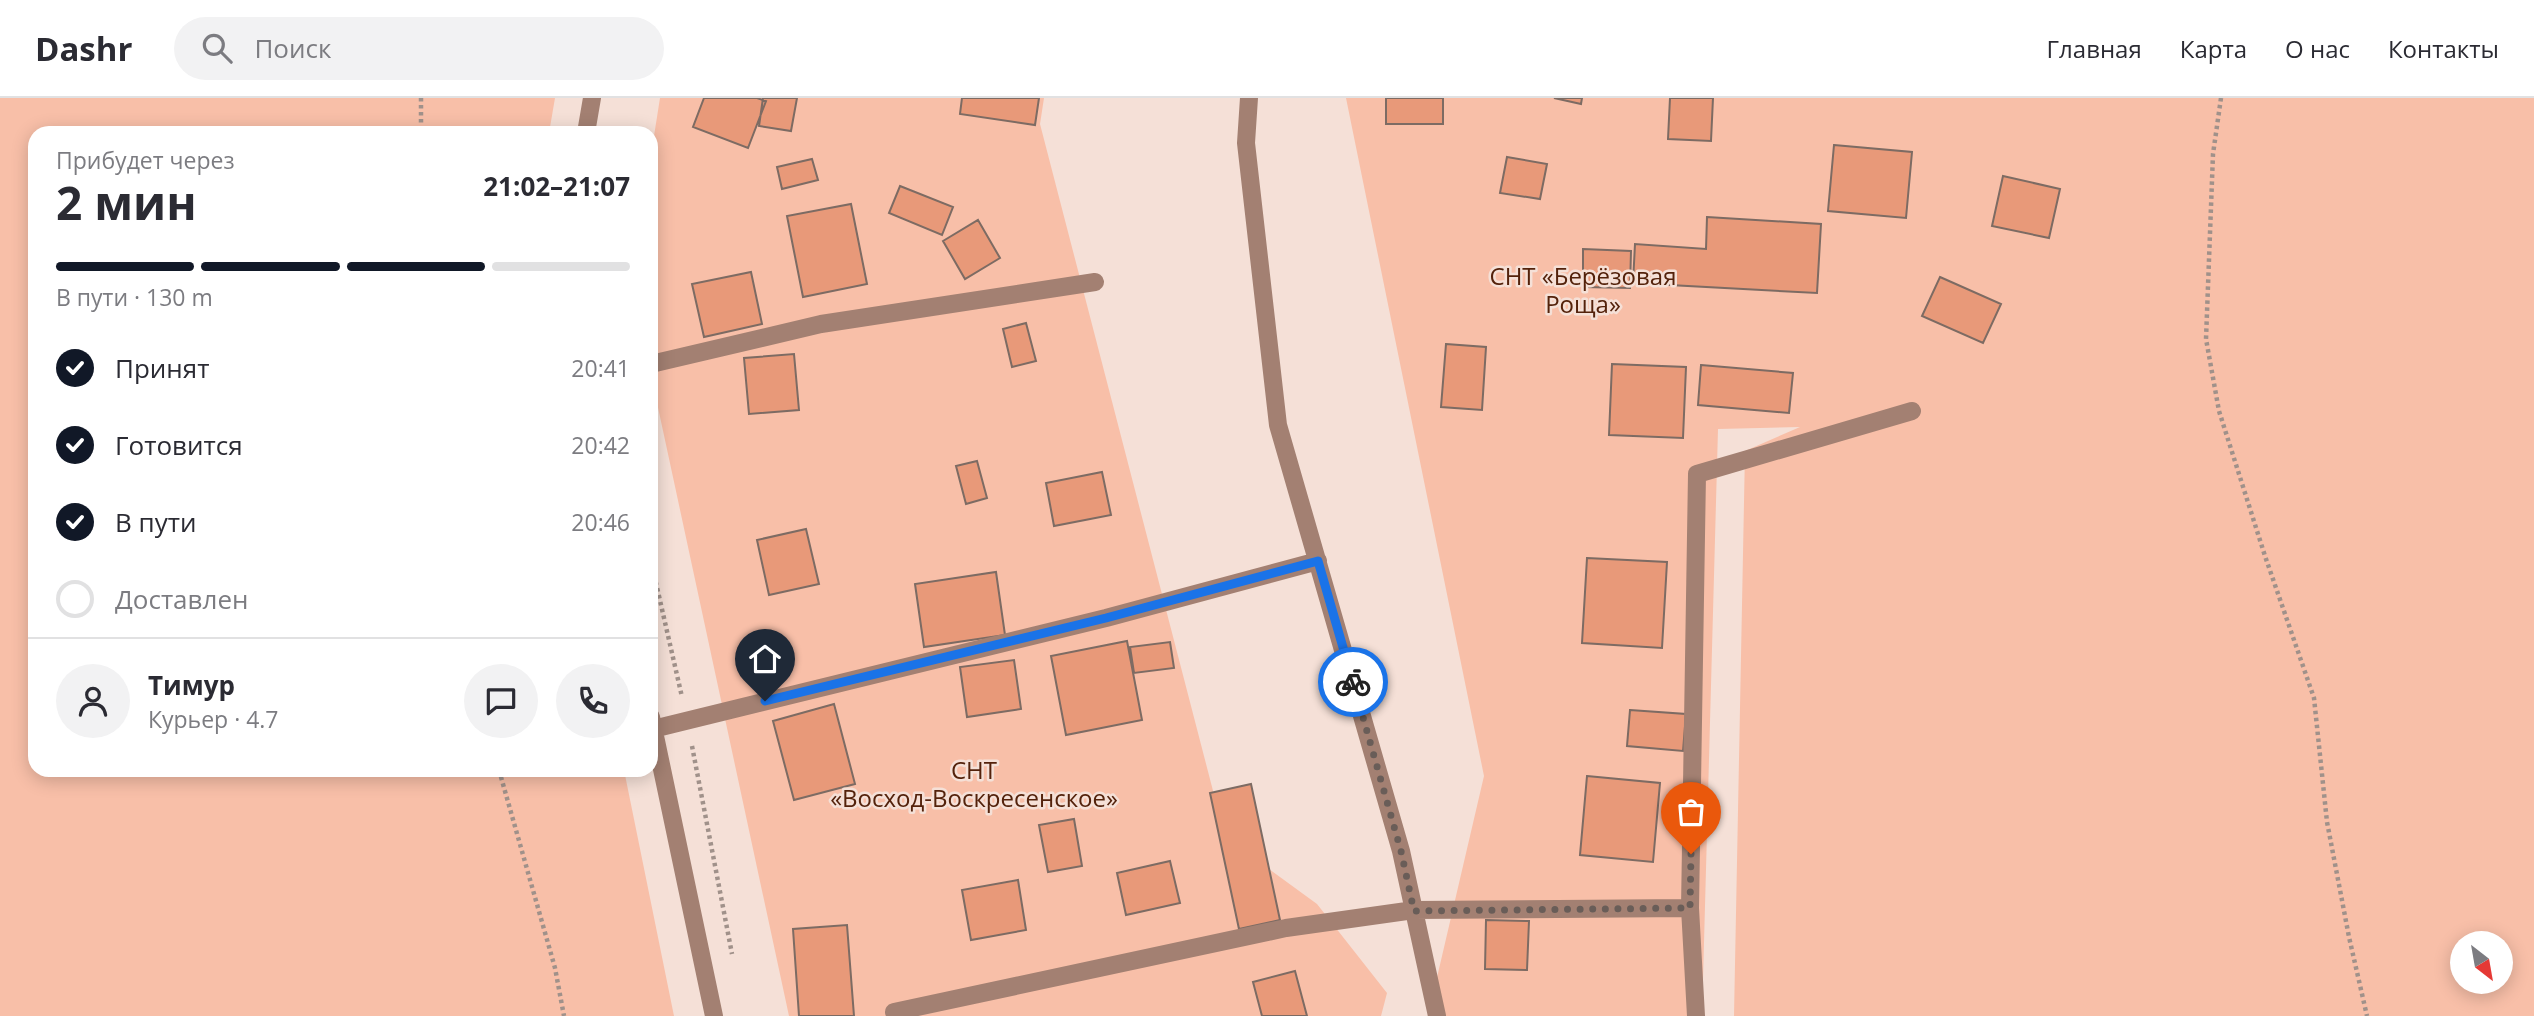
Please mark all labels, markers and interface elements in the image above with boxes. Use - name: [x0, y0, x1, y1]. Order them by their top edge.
- search box: [174, 17, 664, 80]
- text: Dashr: [35, 26, 132, 71]
- icon: search: [198, 29, 236, 67]
- text: Поиск: [254, 30, 331, 66]
- text: Главная: [2047, 32, 2142, 65]
- text: Карта: [2180, 32, 2247, 65]
- text: О нас: [2285, 32, 2350, 65]
- text: Контакты: [2388, 32, 2499, 65]
- text: Прибудет через: [56, 144, 235, 176]
- text: 21:02–21:07: [483, 168, 630, 204]
- text: 2 мин: [56, 171, 197, 233]
- park label: СНТ «Берёзовая Роща»: [1490, 259, 1676, 320]
- text: В пути · 130 m: [56, 281, 213, 313]
- icon: check: [56, 349, 94, 387]
- text: Принят: [115, 350, 209, 386]
- text: 20:41: [571, 352, 630, 384]
- icon: check: [56, 426, 94, 464]
- text: Готовится: [115, 427, 243, 463]
- text: 20:42: [571, 429, 630, 461]
- icon: check: [56, 503, 94, 541]
- text: В пути: [115, 504, 196, 540]
- text: 20:46: [571, 506, 630, 538]
- text: Доставлен: [115, 581, 248, 617]
- pin: [735, 629, 795, 701]
- icon: home: [746, 640, 784, 678]
- courier: [1318, 647, 1388, 717]
- icon: bike: [1334, 663, 1372, 701]
- button: person: [56, 664, 130, 738]
- button: chat: [464, 664, 538, 738]
- button: phone: [556, 664, 630, 738]
- text: Тимур: [148, 667, 235, 703]
- text: Курьер · 4.7: [148, 703, 279, 735]
- park label: СНТ «Восход-Воскресенское»: [830, 753, 1118, 814]
- pin: [1661, 782, 1721, 854]
- icon: bag: [1672, 793, 1710, 831]
- north arrow: [2450, 931, 2513, 994]
- map controls: [2450, 931, 2513, 994]

